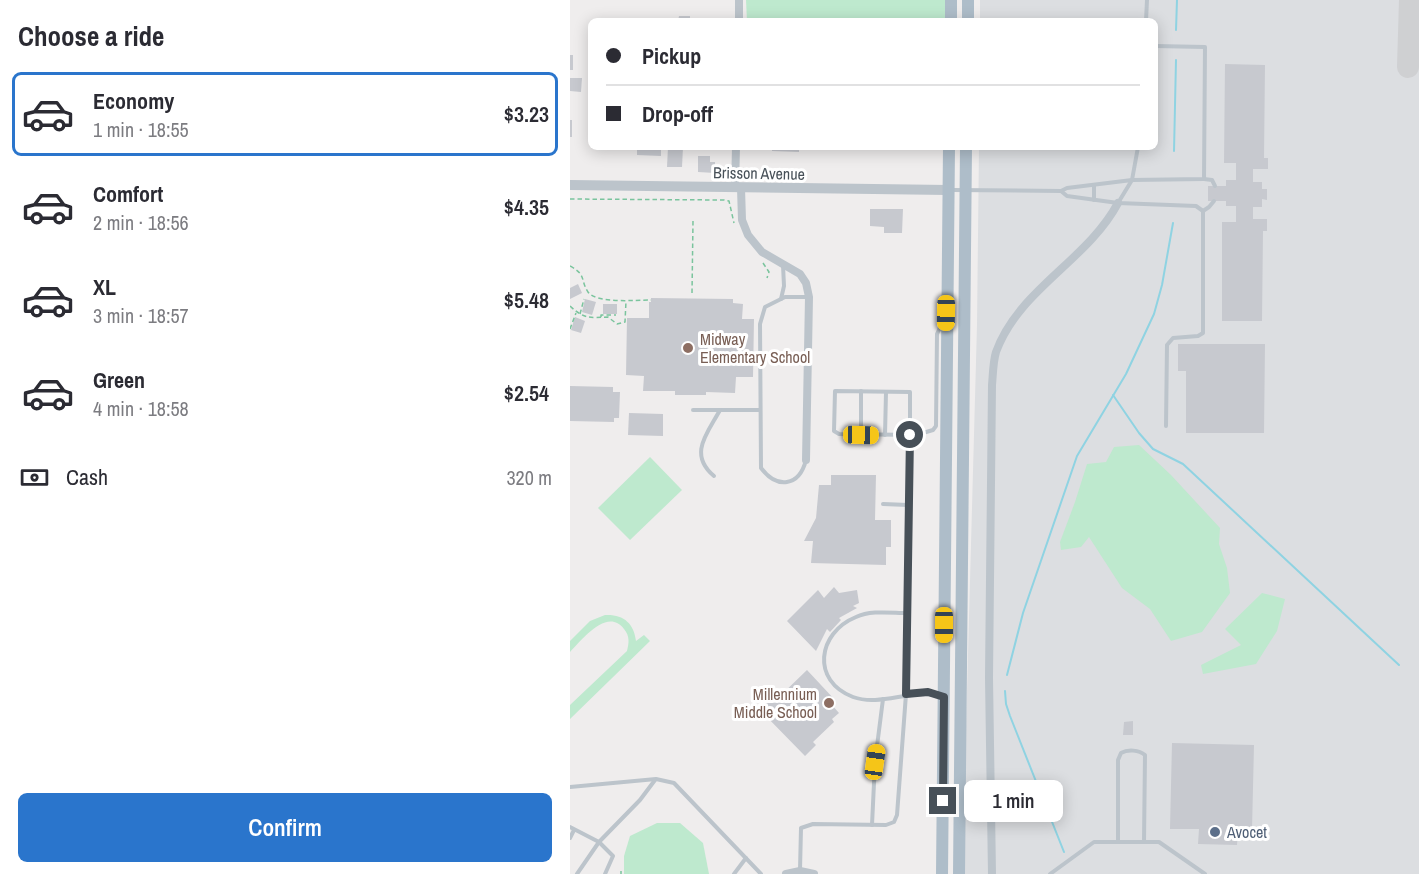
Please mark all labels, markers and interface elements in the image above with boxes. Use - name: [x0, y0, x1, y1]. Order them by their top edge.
- text: Choose a ride: [18, 18, 164, 54]
- text: Pickup: [642, 41, 701, 71]
- text: Economy: [93, 86, 174, 116]
- icon: car: [21, 87, 75, 141]
- text: $3.23: [504, 99, 549, 129]
- text: Drop-off: [642, 99, 713, 129]
- text: 1 min · 18:55: [93, 116, 189, 143]
- street label: Brisson Avenue: [713, 161, 805, 185]
- text: Comfort: [93, 179, 163, 209]
- icon: car: [21, 180, 75, 234]
- text: $4.35: [504, 192, 549, 222]
- text: 2 min · 18:56: [93, 209, 189, 236]
- text: XL: [93, 272, 116, 302]
- icon: car: [21, 273, 75, 327]
- text: $5.48: [504, 285, 549, 315]
- car: [937, 295, 955, 331]
- text: 3 min · 18:57: [93, 302, 189, 329]
- place label: Midway Elementary School: [700, 328, 810, 368]
- marker: Midway Elementary School: [681, 341, 695, 355]
- text: Green: [93, 365, 145, 395]
- icon: car: [21, 366, 75, 420]
- text: $2.54: [504, 378, 549, 408]
- text: 4 min · 18:58: [93, 395, 189, 422]
- route start: [896, 421, 923, 448]
- car: [843, 426, 879, 444]
- icon: cash: [18, 461, 51, 494]
- text: Cash: [66, 462, 108, 492]
- text: 320 m: [506, 464, 552, 491]
- car: [935, 607, 953, 643]
- place label: Millennium Middle School: [734, 683, 817, 723]
- marker: Millennium Middle School: [822, 696, 836, 710]
- car: [864, 743, 886, 781]
- callout: 1 min: [964, 780, 1063, 822]
- route end: [929, 787, 956, 814]
- text: 1 min: [992, 787, 1035, 814]
- button: Confirm: [18, 793, 552, 862]
- place label: Avocet: [1226, 821, 1267, 843]
- marker: Avocet: [1208, 825, 1222, 839]

